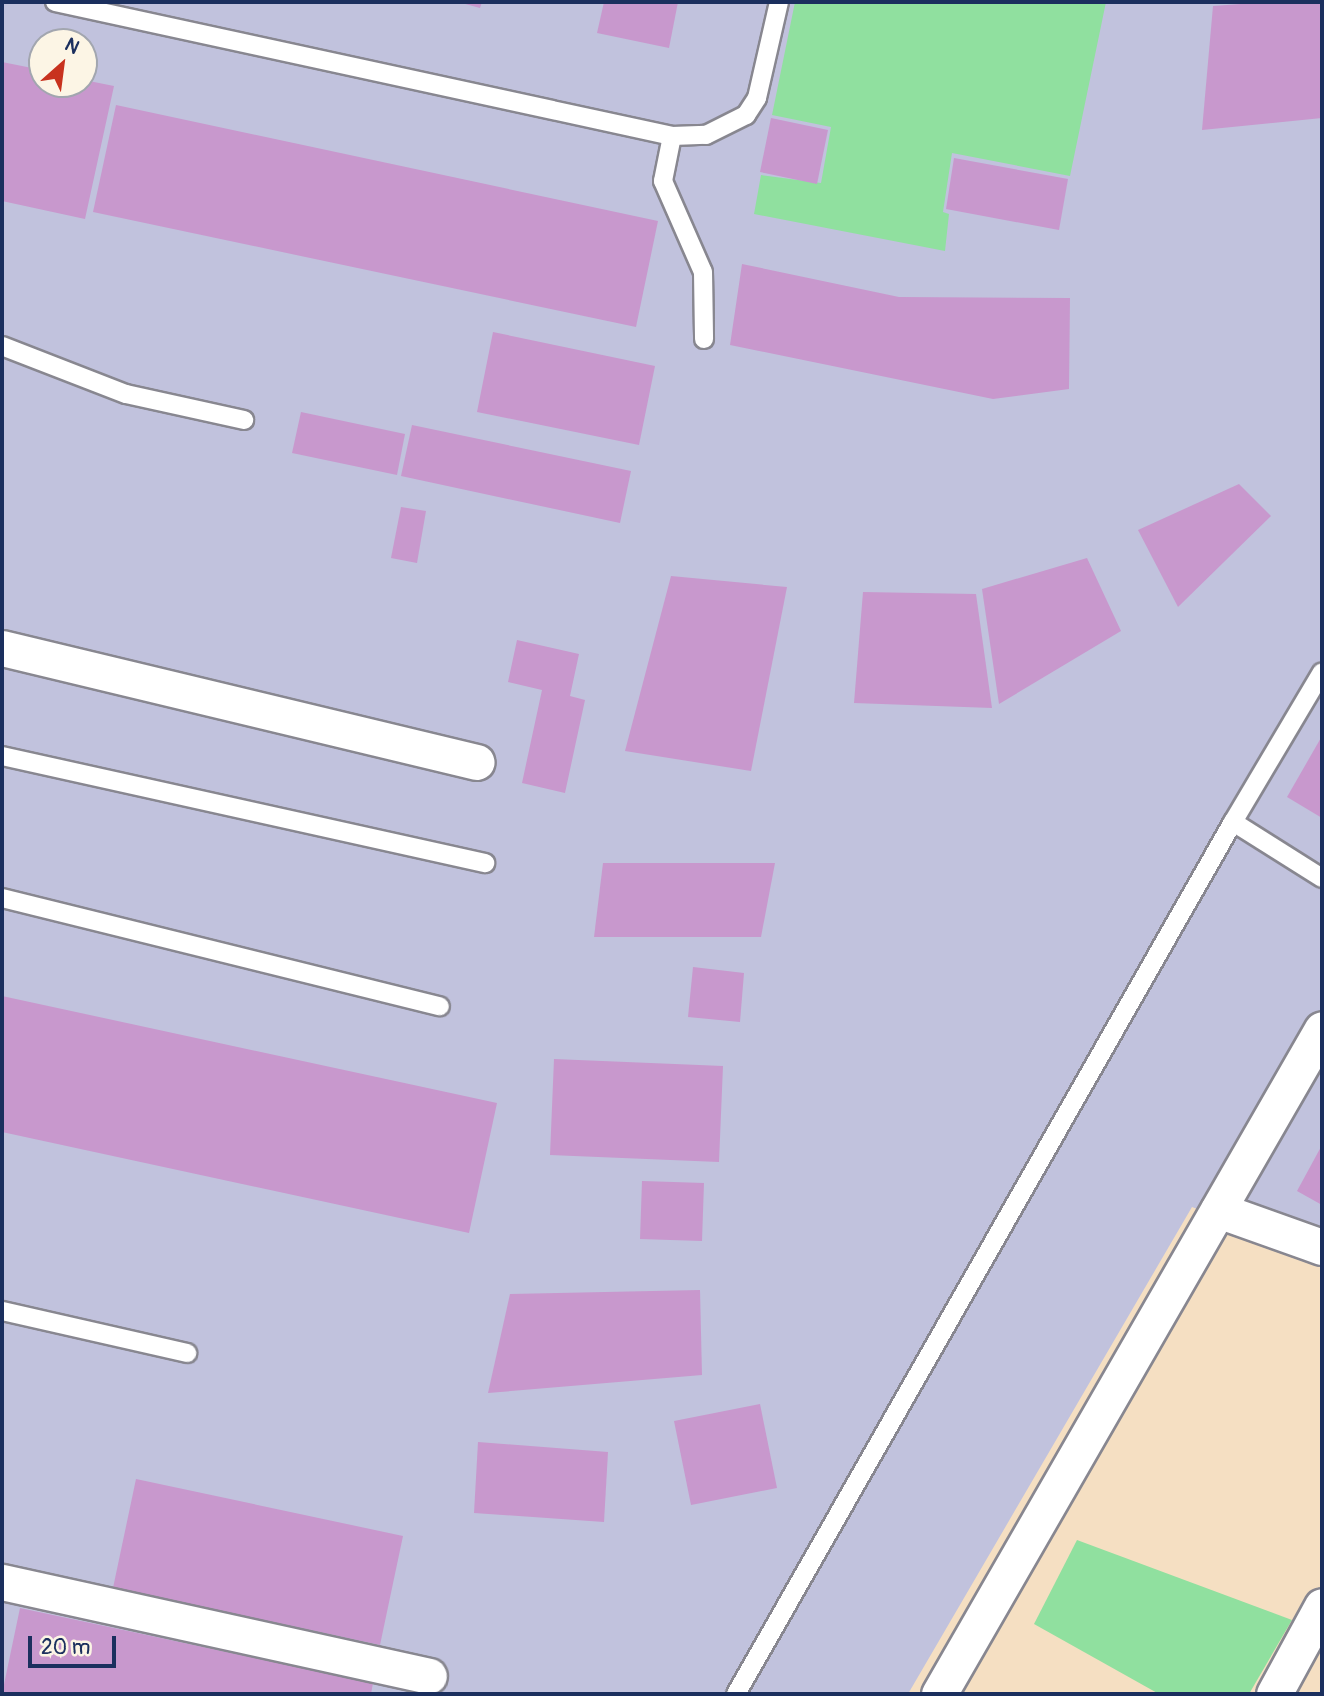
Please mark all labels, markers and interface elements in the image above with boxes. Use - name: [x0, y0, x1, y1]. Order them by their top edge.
- north arrow: [28, 28, 98, 98]
- text: N: [61, 33, 83, 60]
- scale bar: [32, 1622, 119, 1666]
- text: 20 m: [41, 1634, 90, 1661]

